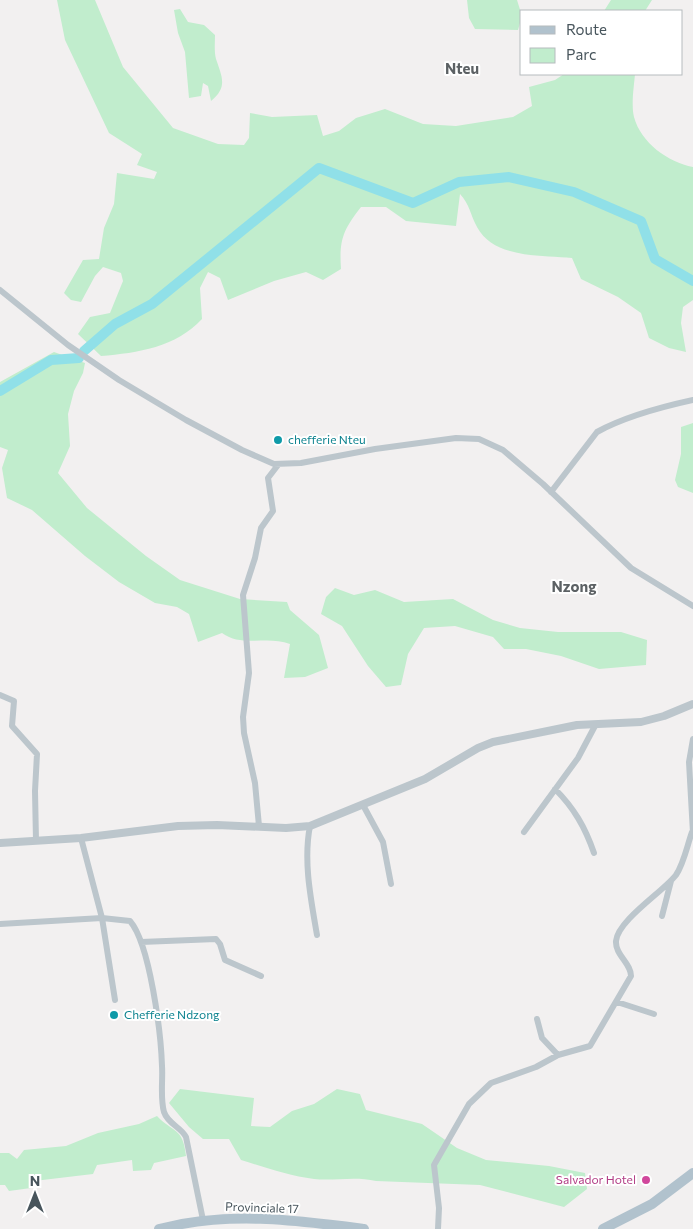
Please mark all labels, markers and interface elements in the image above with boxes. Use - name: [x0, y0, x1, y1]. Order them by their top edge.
- legend: [520, 10, 683, 75]
- text: Route: [566, 20, 607, 38]
- text: Parc: [566, 45, 596, 63]
- district label: Nteu: [445, 59, 479, 77]
- place label: chefferie Nteu: [288, 432, 366, 446]
- marker: chefferie Nteu: [272, 434, 284, 446]
- district label: Nzong: [552, 577, 596, 595]
- place label: Chefferie Ndzong: [124, 1007, 220, 1021]
- marker: Chefferie Ndzong: [108, 1009, 120, 1021]
- north arrow: [10, 1169, 60, 1219]
- text: N: [30, 1172, 40, 1189]
- place label: Salvador Hotel: [556, 1172, 636, 1186]
- marker: Salvador Hotel: [640, 1174, 652, 1186]
- street label: Provinciale 17: [225, 1199, 299, 1215]

